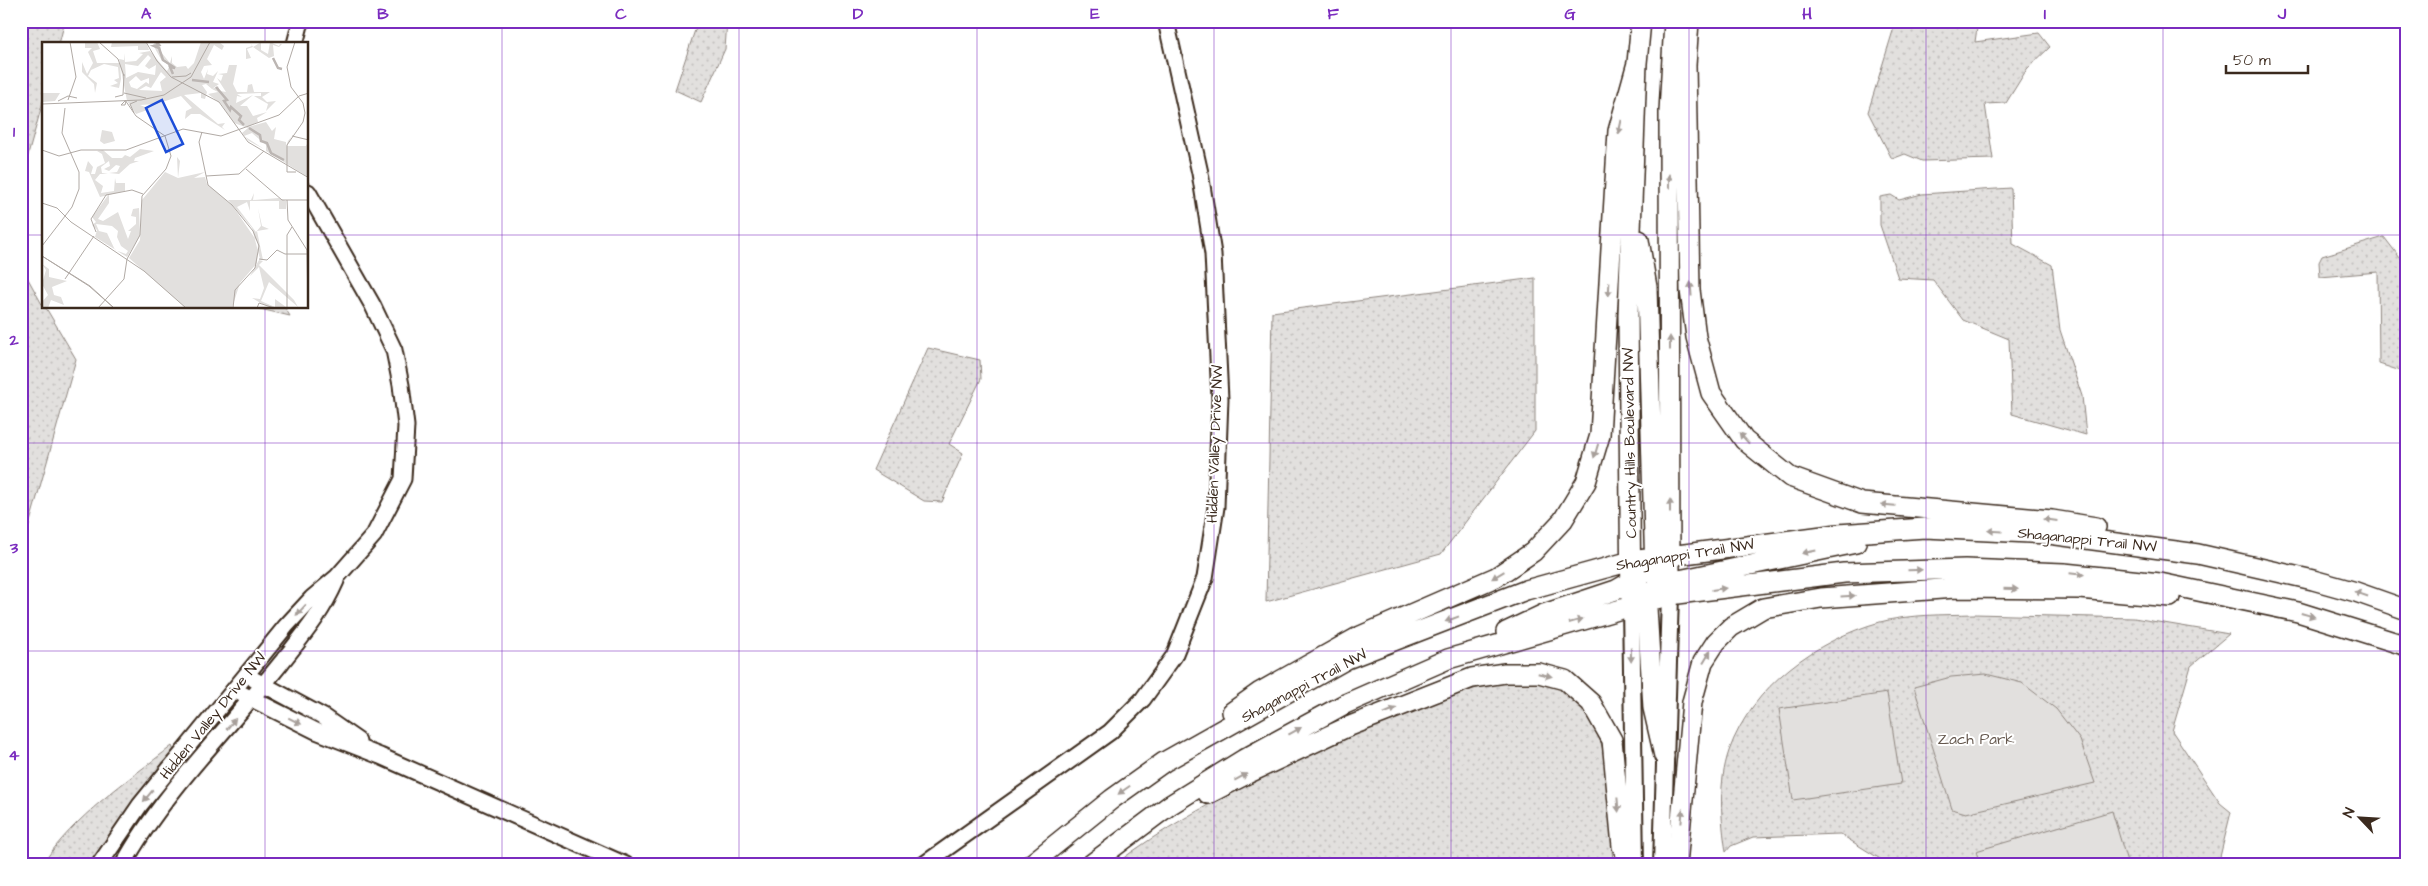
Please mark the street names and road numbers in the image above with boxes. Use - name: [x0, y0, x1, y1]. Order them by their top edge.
- street label: Country Hills Boulevard NW: [1618, 348, 1643, 538]
- street label: Hidden Valley Drive NW: [1202, 365, 1229, 523]
- street label: Shaganappi Trail NW: [2016, 522, 2158, 559]
- street label: Shaganappi Trail NW: [1614, 534, 1756, 577]
- street label: Shaganappi Trail NW: [1237, 644, 1371, 729]
- street label: Hidden Valley Drive NW: [155, 648, 272, 785]

